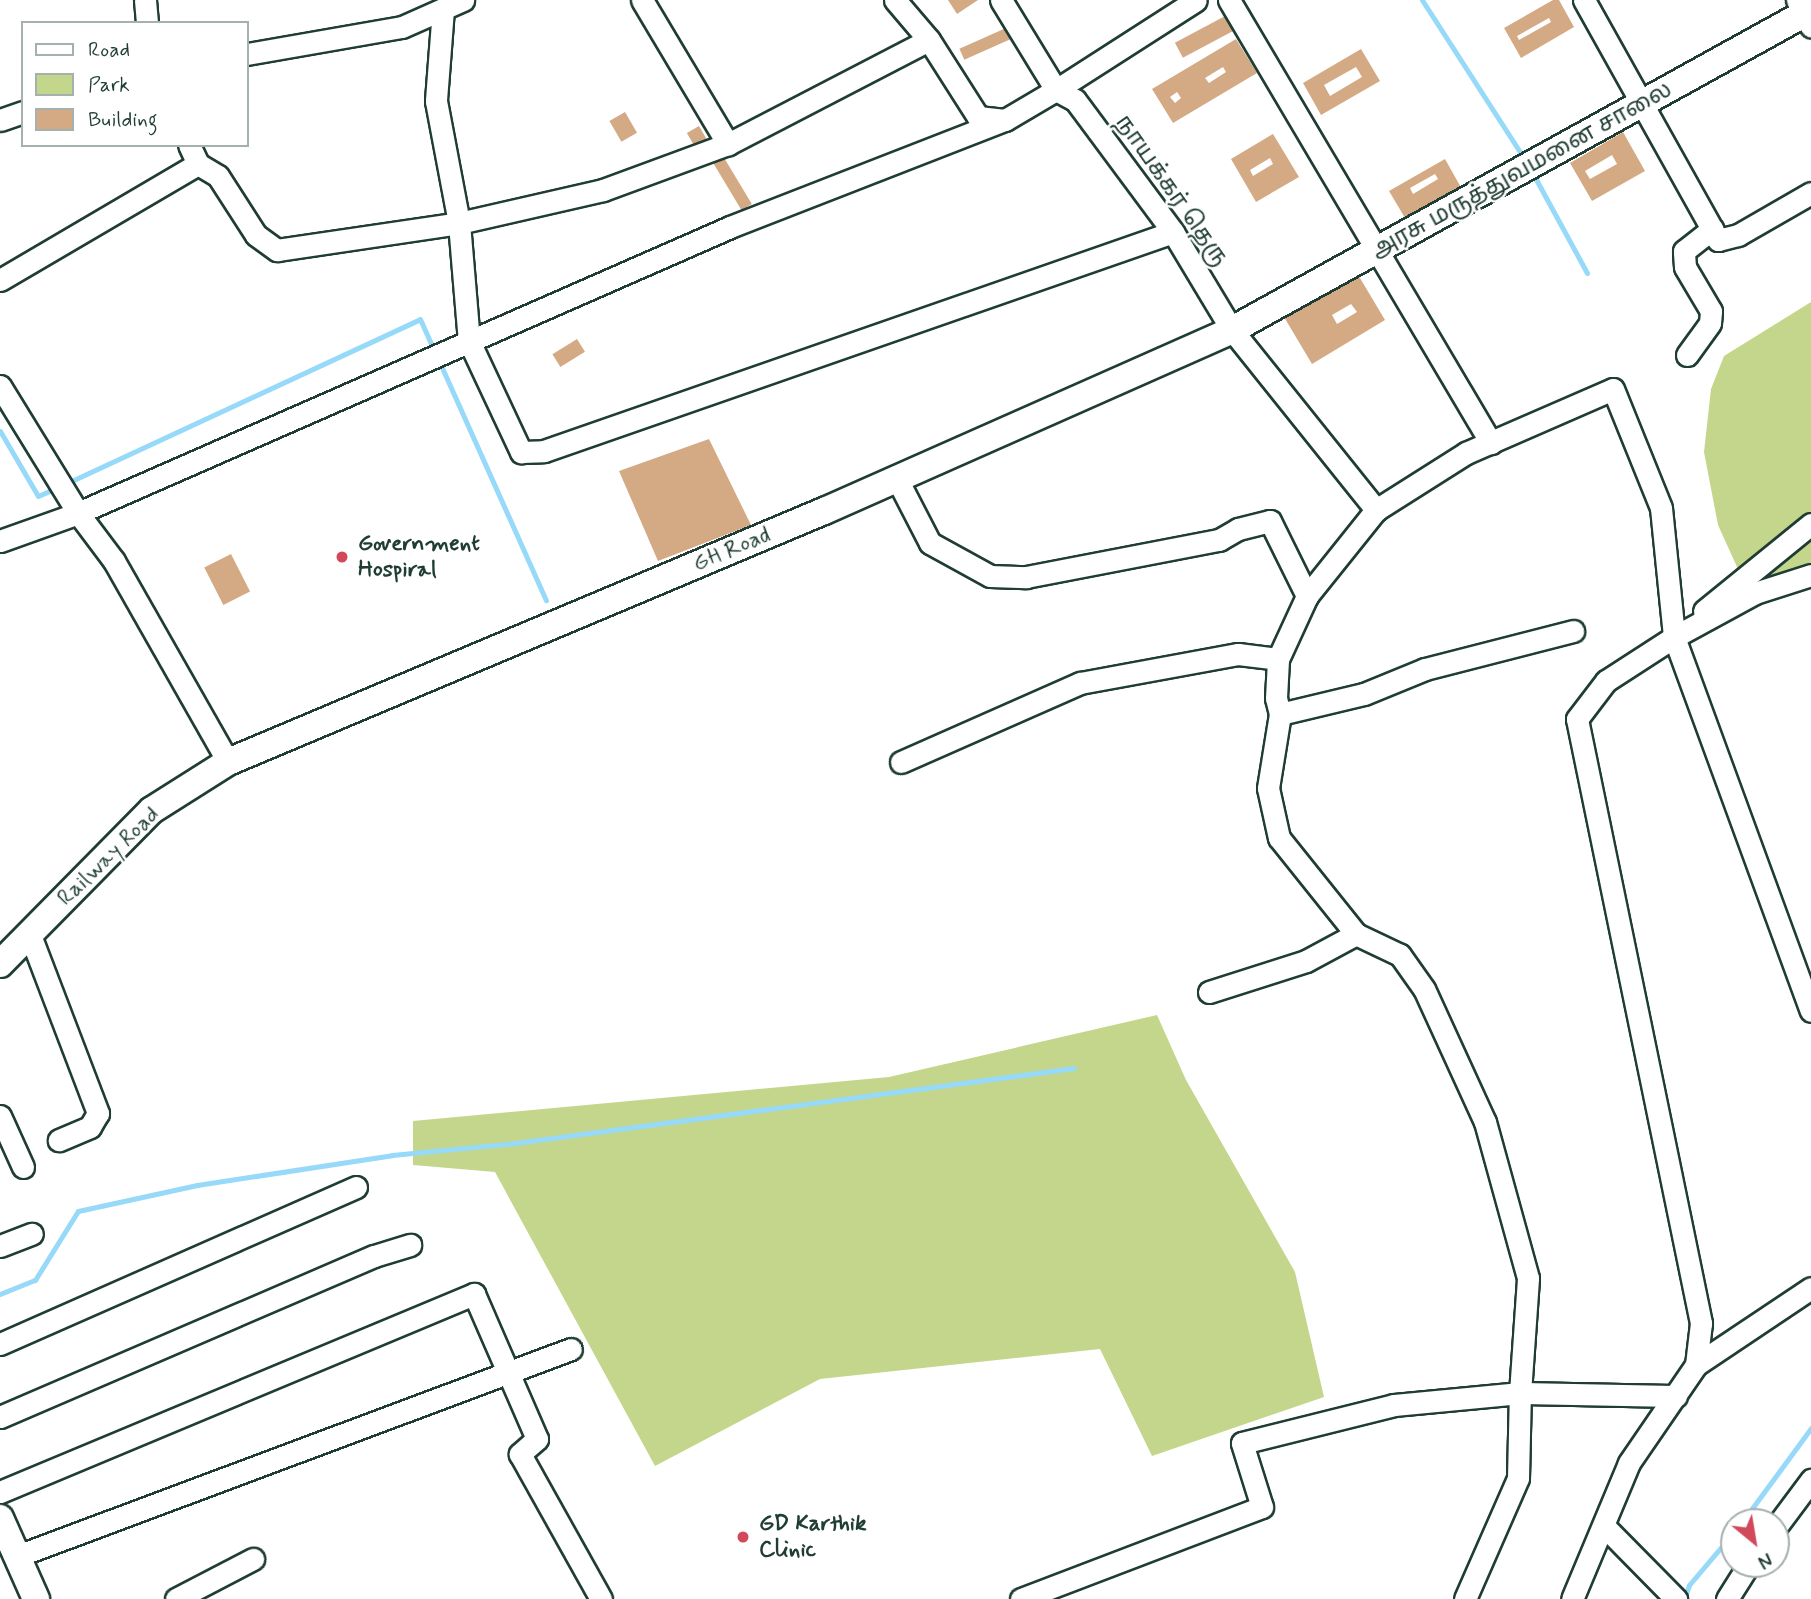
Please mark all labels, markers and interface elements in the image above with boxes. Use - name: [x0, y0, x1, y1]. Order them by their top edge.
- legend: [21, 21, 248, 147]
- text: Road: [88, 36, 130, 64]
- text: Park: [88, 71, 130, 99]
- street label: அரசு மருத்துவமனை சாலை: [1367, 77, 1677, 265]
- text: Building: [88, 106, 158, 134]
- street label: நாயக்கர் தெரு: [1109, 110, 1233, 272]
- street label: GH Road: [690, 522, 774, 578]
- place label: Government Hospiral: [358, 530, 480, 584]
- marker: Government Hospiral: [332, 547, 352, 567]
- street label: Railway Road: [52, 801, 166, 913]
- north arrow: [1720, 1508, 1790, 1578]
- place label: GD Karthik Clinic: [759, 1510, 869, 1564]
- marker: GD Karthik Clinic: [733, 1527, 753, 1547]
- text: N: [1753, 1546, 1776, 1574]

